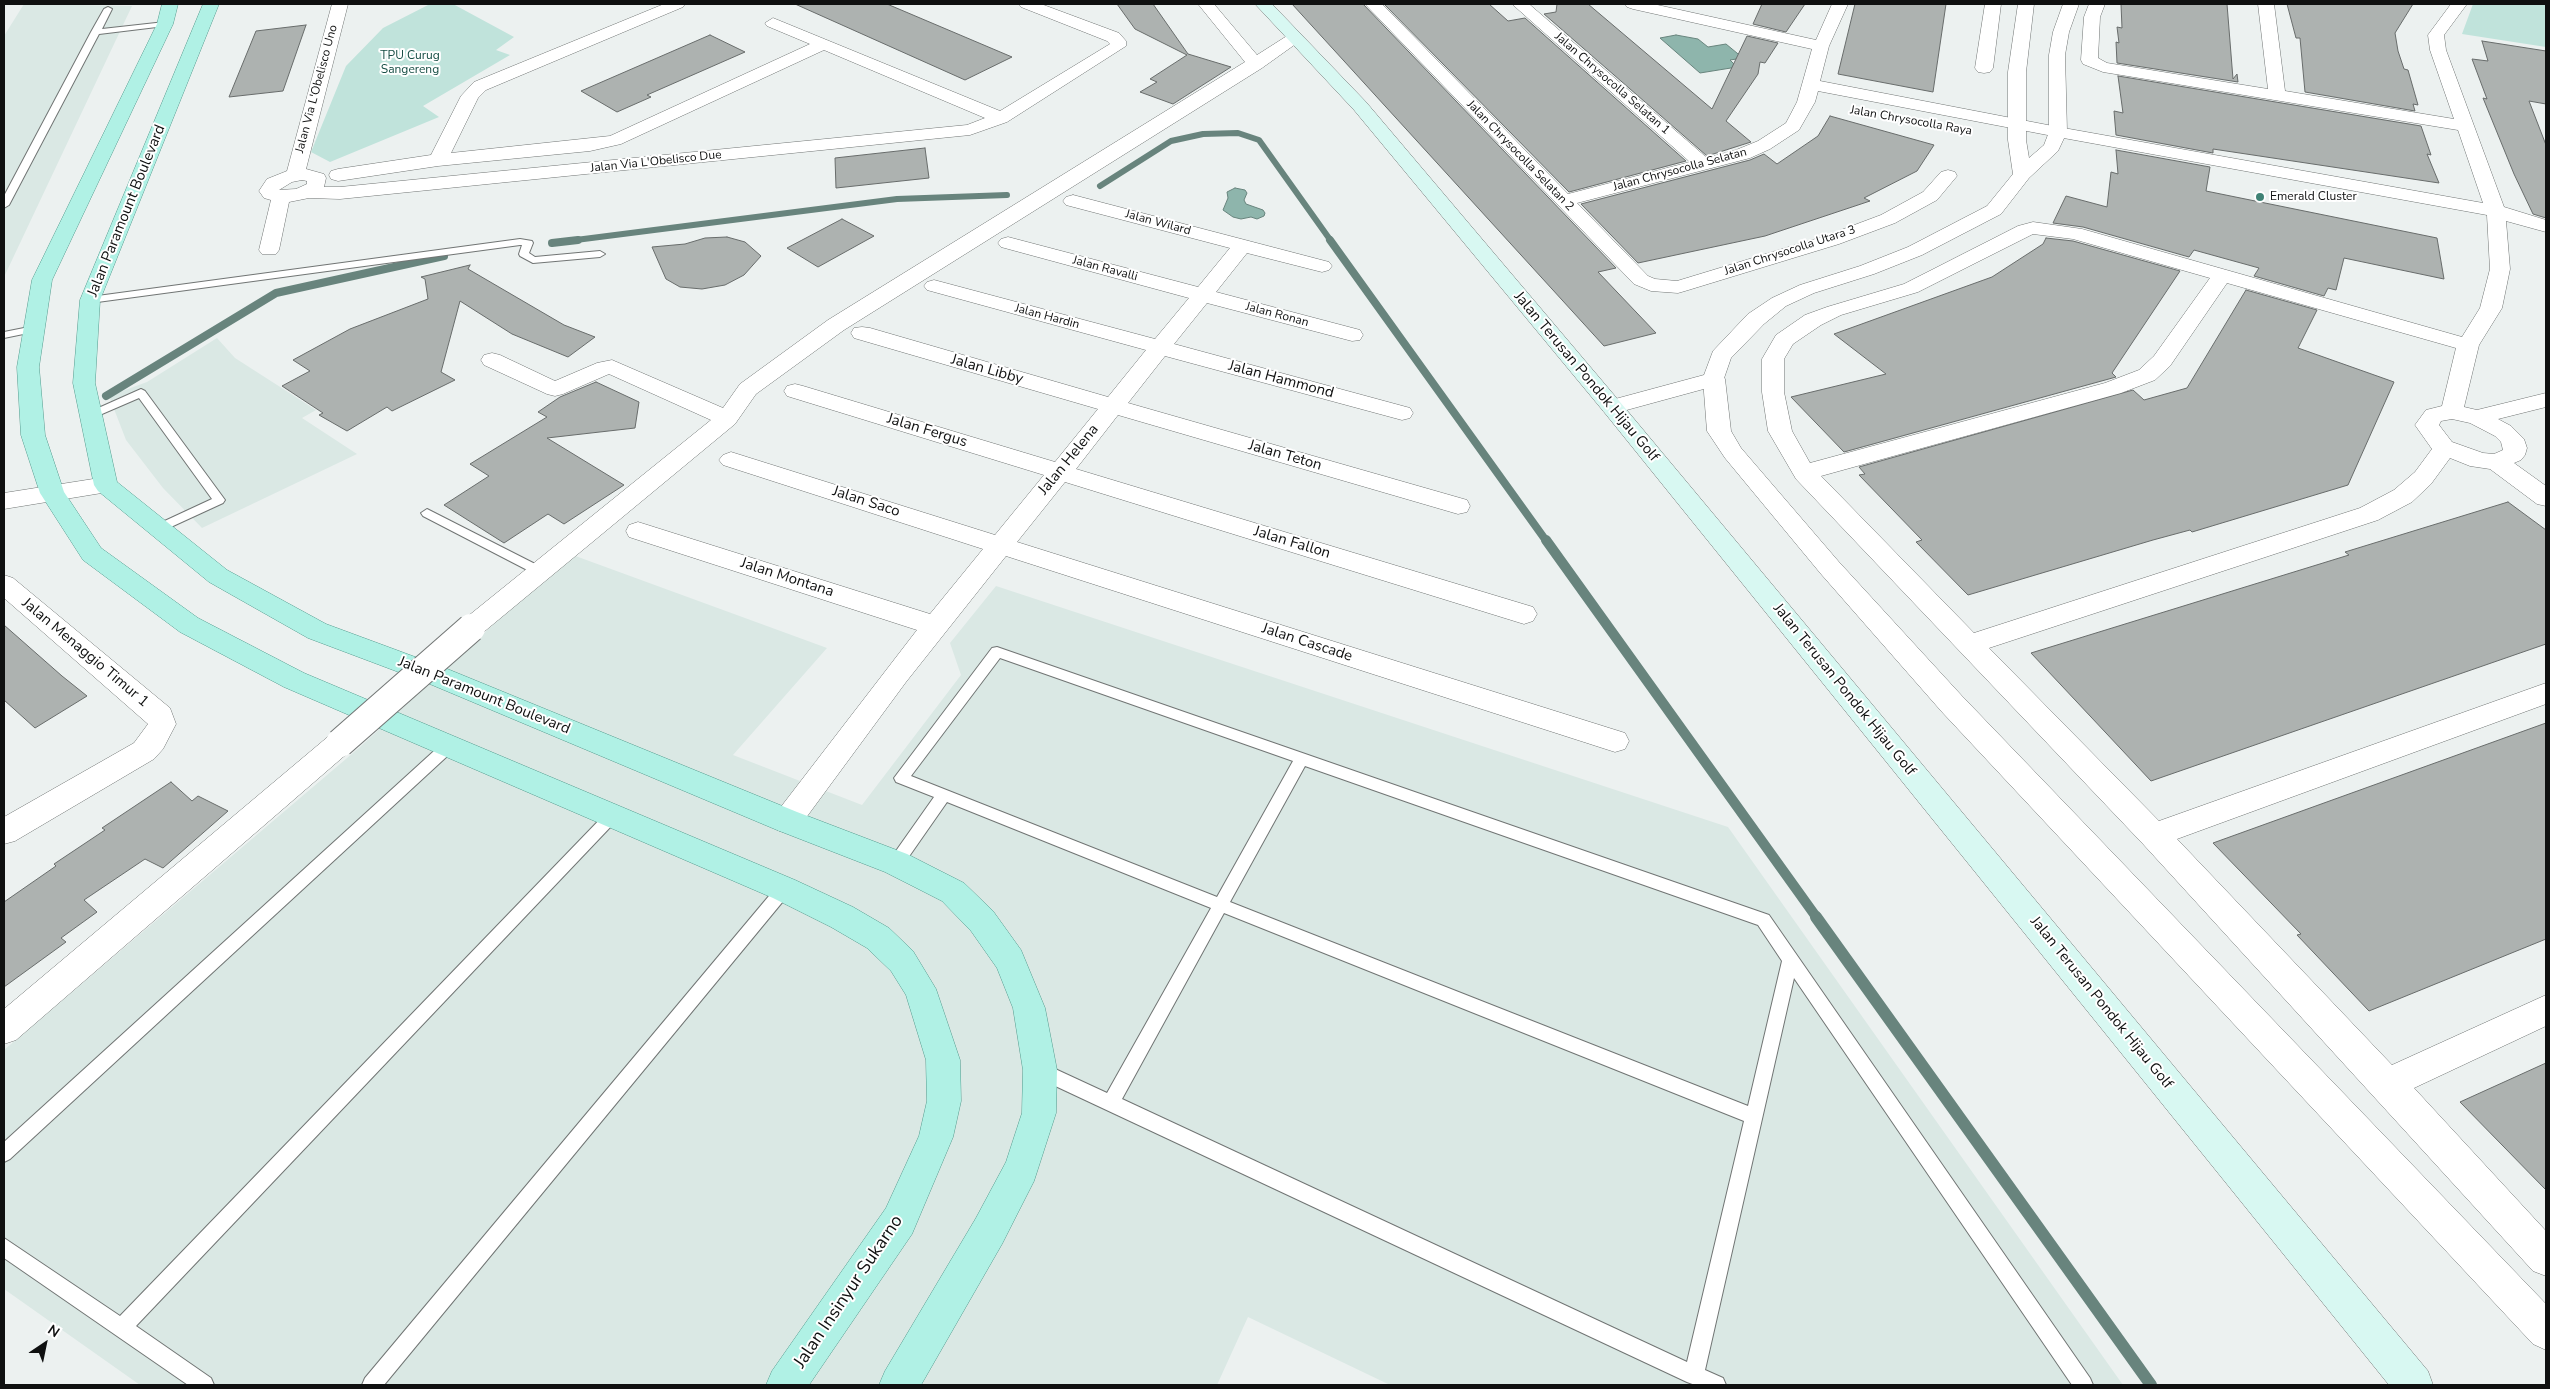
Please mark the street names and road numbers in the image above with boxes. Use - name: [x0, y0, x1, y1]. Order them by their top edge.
- street label: Jalan Via L'Obelisco Uno: [293, 23, 341, 155]
- street label: Jalan Chrysocolla Selatan 1: [1551, 30, 1673, 138]
- street label: Jalan Chrysocolla Selatan 2: [1463, 98, 1577, 214]
- street label: Jalan Chrysocolla Raya: [1849, 103, 1973, 139]
- street label: Jalan Paramount Boulevard: [84, 122, 170, 300]
- street label: Jalan Chrysocolla Selatan: [1612, 145, 1748, 195]
- street label: Jalan Via L'Obelisco Due: [590, 148, 722, 176]
- street label: Jalan Wilard: [1124, 207, 1192, 239]
- street label: Jalan Chrysocolla Utara 3: [1723, 223, 1857, 279]
- street label: Jalan Ravalli: [1071, 253, 1139, 285]
- street label: Jalan Terusan Pondok Hijau Golf: [1510, 288, 1662, 466]
- street label: Jalan Ronan: [1244, 300, 1310, 330]
- street label: Jalan Hardin: [1013, 301, 1081, 333]
- street label: Jalan Libby: [949, 351, 1025, 389]
- street label: Jalan Hammond: [1226, 357, 1336, 403]
- street label: Jalan Fergus: [885, 410, 969, 452]
- street label: Jalan Helena: [1035, 421, 1103, 499]
- street label: Jalan Teton: [1246, 437, 1324, 475]
- street label: Jalan Saco: [830, 483, 902, 521]
- street label: Jalan Fallon: [1252, 523, 1332, 563]
- street label: Jalan Montana: [738, 554, 836, 602]
- street label: Jalan Menaggio Timur 1: [18, 595, 152, 711]
- street label: Jalan Terusan Pondok Hijau Golf: [1769, 600, 1919, 780]
- street label: Jalan Cascade: [1259, 620, 1355, 666]
- street label: Jalan Paramount Boulevard: [395, 653, 573, 739]
- street label: Jalan Terusan Pondok Hijau Golf: [2026, 913, 2176, 1093]
- street label: Jalan Insinyur Sukarno: [790, 1212, 908, 1372]

